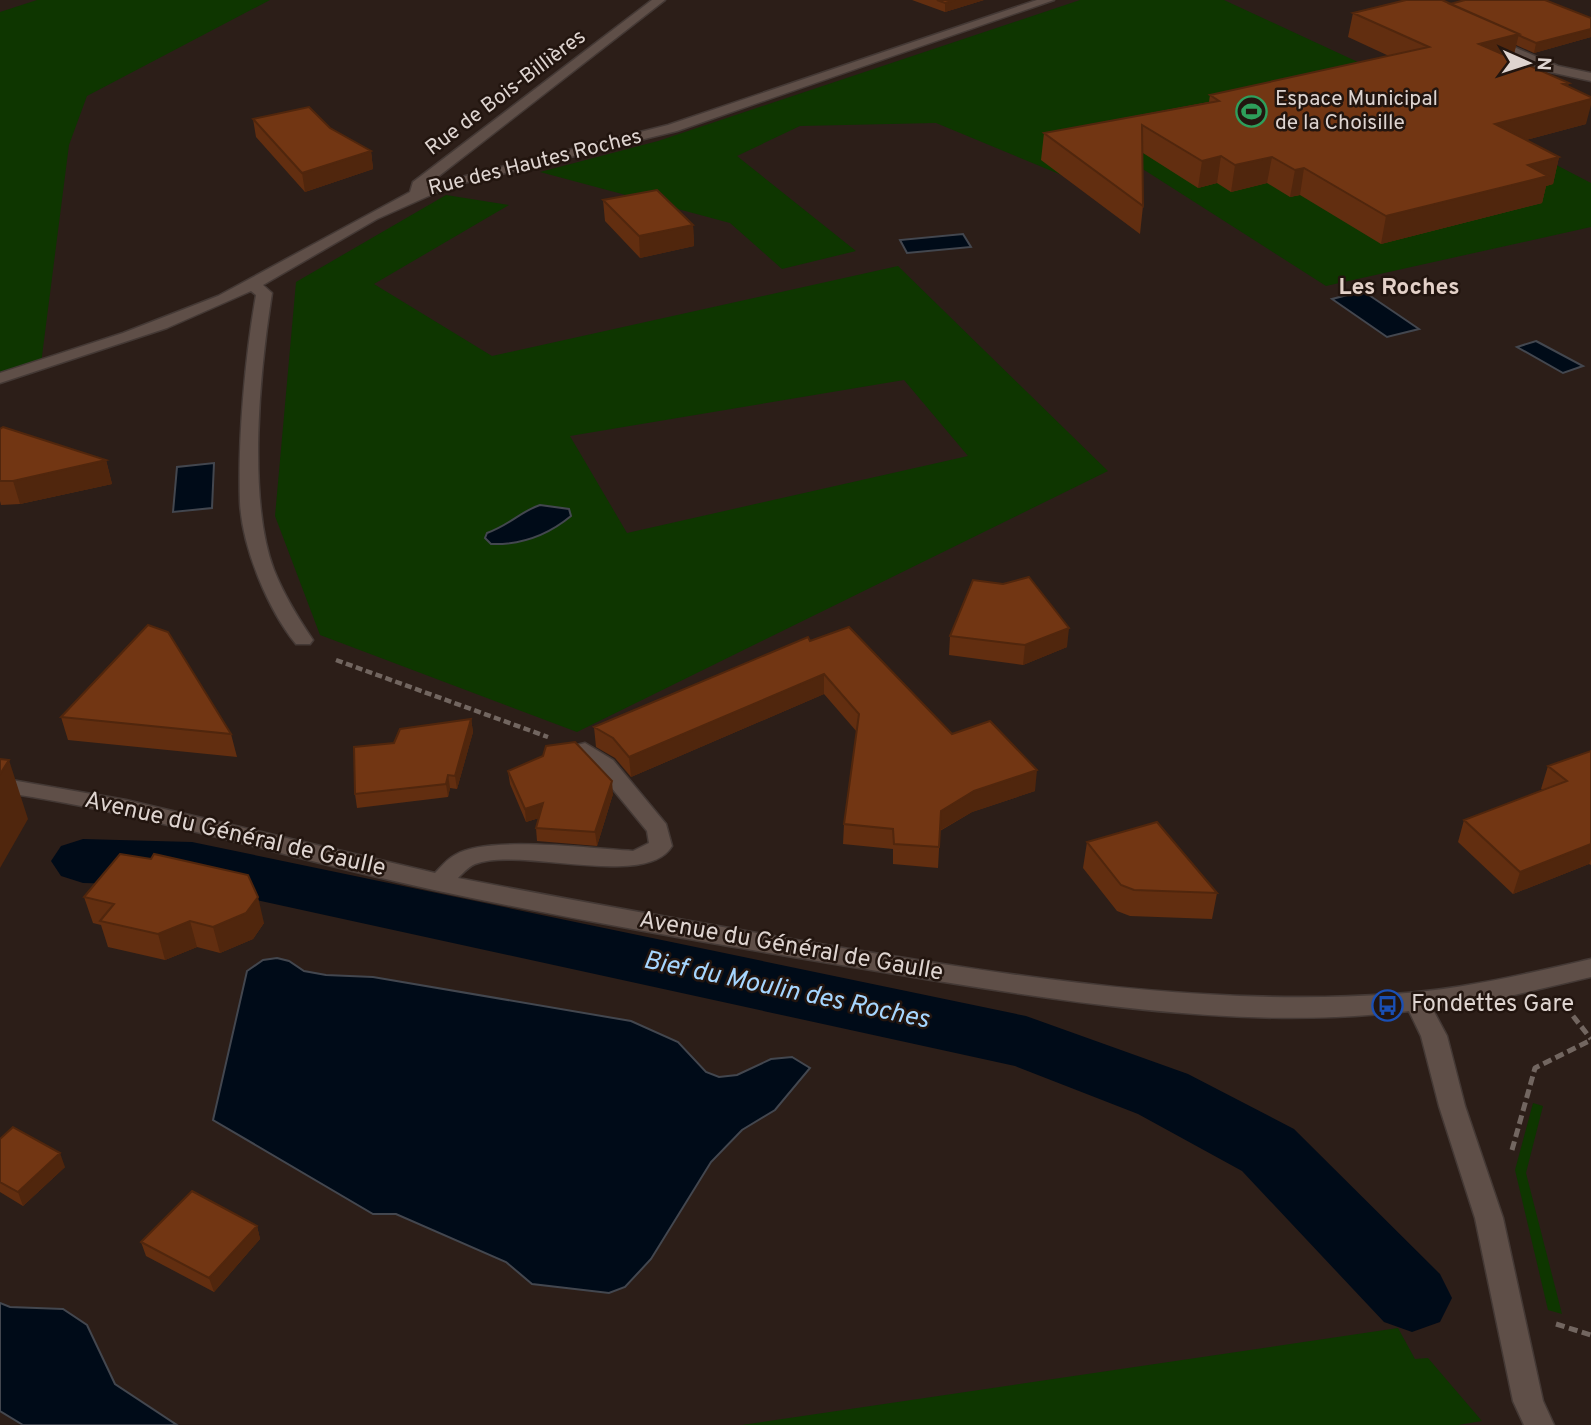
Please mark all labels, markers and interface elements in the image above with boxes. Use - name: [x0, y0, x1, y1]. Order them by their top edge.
- street label: Rue de Bois-Billières: [420, 24, 592, 162]
- north arrow: [1493, 28, 1563, 98]
- text: N: [1531, 56, 1555, 71]
- place label: Espace Municipal de la Choisille: [1275, 86, 1438, 137]
- sports icon: Espace Municipal de la Choisille: [1235, 94, 1269, 128]
- street label: Rue des Hautes Roches: [426, 123, 644, 203]
- district label: Les Roches: [1338, 274, 1460, 303]
- street label: Avenue du Général de Gaulle: [81, 786, 389, 884]
- street label: Avenue du Général de Gaulle: [637, 905, 945, 989]
- water label: Bief du Moulin des Roches: [640, 945, 933, 1038]
- bus stop icon: Fondettes Gare: [1371, 988, 1405, 1022]
- place label: Fondettes Gare: [1411, 990, 1574, 1020]

